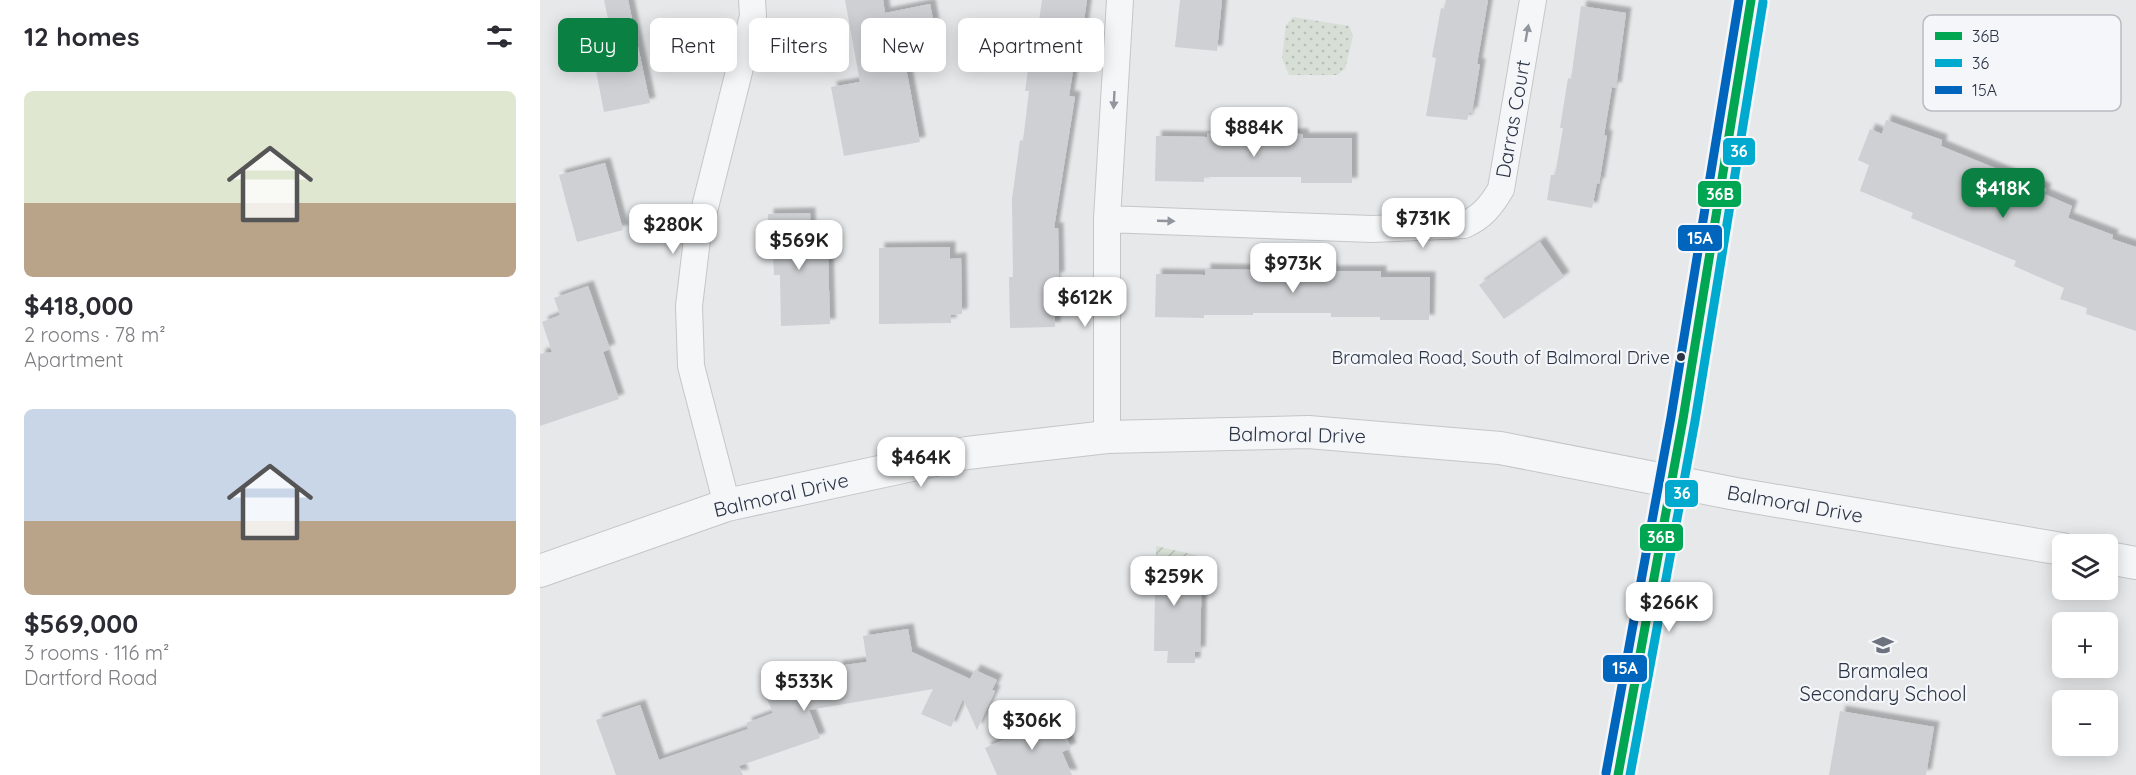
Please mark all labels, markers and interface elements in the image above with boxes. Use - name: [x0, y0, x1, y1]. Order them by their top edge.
- legend: [1923, 15, 2121, 111]
- chip: Buy: [558, 18, 638, 72]
- chip: Rent: [650, 18, 737, 72]
- chip: Filters: [749, 18, 849, 72]
- chip: New: [861, 18, 946, 72]
- chip: Apartment: [958, 18, 1104, 72]
- text: 12 homes: [24, 20, 140, 53]
- icon: filters: [483, 20, 516, 53]
- one-way arrow: [1523, 23, 1532, 42]
- text: 36B: [1972, 26, 1999, 46]
- text: 36: [1972, 53, 1989, 73]
- street label: Darras Court: [1490, 58, 1535, 180]
- text: 15A: [1972, 80, 1997, 100]
- one-way arrow: [1110, 91, 1119, 110]
- pin: $884K: [1212, 107, 1296, 158]
- text: $884K: [1225, 114, 1283, 139]
- icon: home: [216, 130, 324, 238]
- line badge: 36: [1722, 137, 1756, 166]
- text: 36: [1730, 141, 1748, 161]
- pin: $418K: [1961, 168, 2045, 219]
- text: $418K: [1976, 175, 2030, 200]
- line badge: 36B: [1697, 180, 1742, 208]
- text: 36B: [1706, 184, 1734, 204]
- pin: $731K: [1381, 198, 1465, 249]
- pin: $280K: [631, 204, 715, 255]
- text: $731K: [1396, 205, 1450, 230]
- text: $280K: [643, 211, 703, 236]
- one-way arrow: [1156, 217, 1175, 226]
- pin: $569K: [757, 220, 841, 271]
- line badge: 15A: [1677, 224, 1723, 252]
- text: $569K: [770, 227, 828, 252]
- text: 15A: [1687, 228, 1714, 248]
- pin: $973K: [1251, 243, 1335, 294]
- text: $973K: [1264, 250, 1322, 275]
- pin: $612K: [1043, 277, 1127, 328]
- text: $612K: [1058, 284, 1112, 309]
- text: $418,000: [24, 289, 133, 322]
- text: 2 rooms · 78 m²: [24, 322, 166, 347]
- place label: Bramalea Road, South of Balmoral Drive: [1331, 346, 1670, 369]
- text: Apartment: [24, 347, 124, 372]
- marker: Bramalea Road, South of Balmoral Drive: [1675, 351, 1687, 363]
- street label: Balmoral Drive: [1228, 421, 1366, 448]
- pin: $464K: [879, 437, 963, 488]
- text: $464K: [891, 444, 951, 469]
- icon: home: [216, 448, 324, 556]
- street label: Balmoral Drive: [711, 467, 851, 522]
- line badge: 36: [1664, 479, 1699, 508]
- street label: Balmoral Drive: [1725, 479, 1865, 528]
- text: 36: [1673, 483, 1691, 503]
- line badge: 36B: [1639, 523, 1684, 552]
- text: 36B: [1647, 527, 1675, 547]
- map controls: [2052, 534, 2118, 756]
- button: layers: [2052, 534, 2118, 600]
- pin: $259K: [1132, 556, 1216, 607]
- text: $259K: [1144, 563, 1204, 588]
- pin: $266K: [1627, 582, 1711, 633]
- text: $266K: [1640, 589, 1698, 614]
- text: $569,000: [24, 607, 138, 640]
- button: +: [2052, 612, 2118, 678]
- school or university icon: Bramalea Secondary School: [1871, 633, 1895, 657]
- text: 3 rooms · 116 m²: [24, 640, 169, 665]
- line badge: 15A: [1602, 654, 1648, 683]
- text: 15A: [1612, 658, 1639, 678]
- place label: Bramalea Secondary School: [1799, 658, 1967, 706]
- pin: $533K: [762, 661, 846, 712]
- text: Dartford Road: [24, 665, 157, 690]
- text: $533K: [775, 668, 833, 693]
- button: −: [2052, 690, 2118, 756]
- pin: $306K: [990, 700, 1074, 751]
- text: $306K: [1002, 707, 1062, 732]

